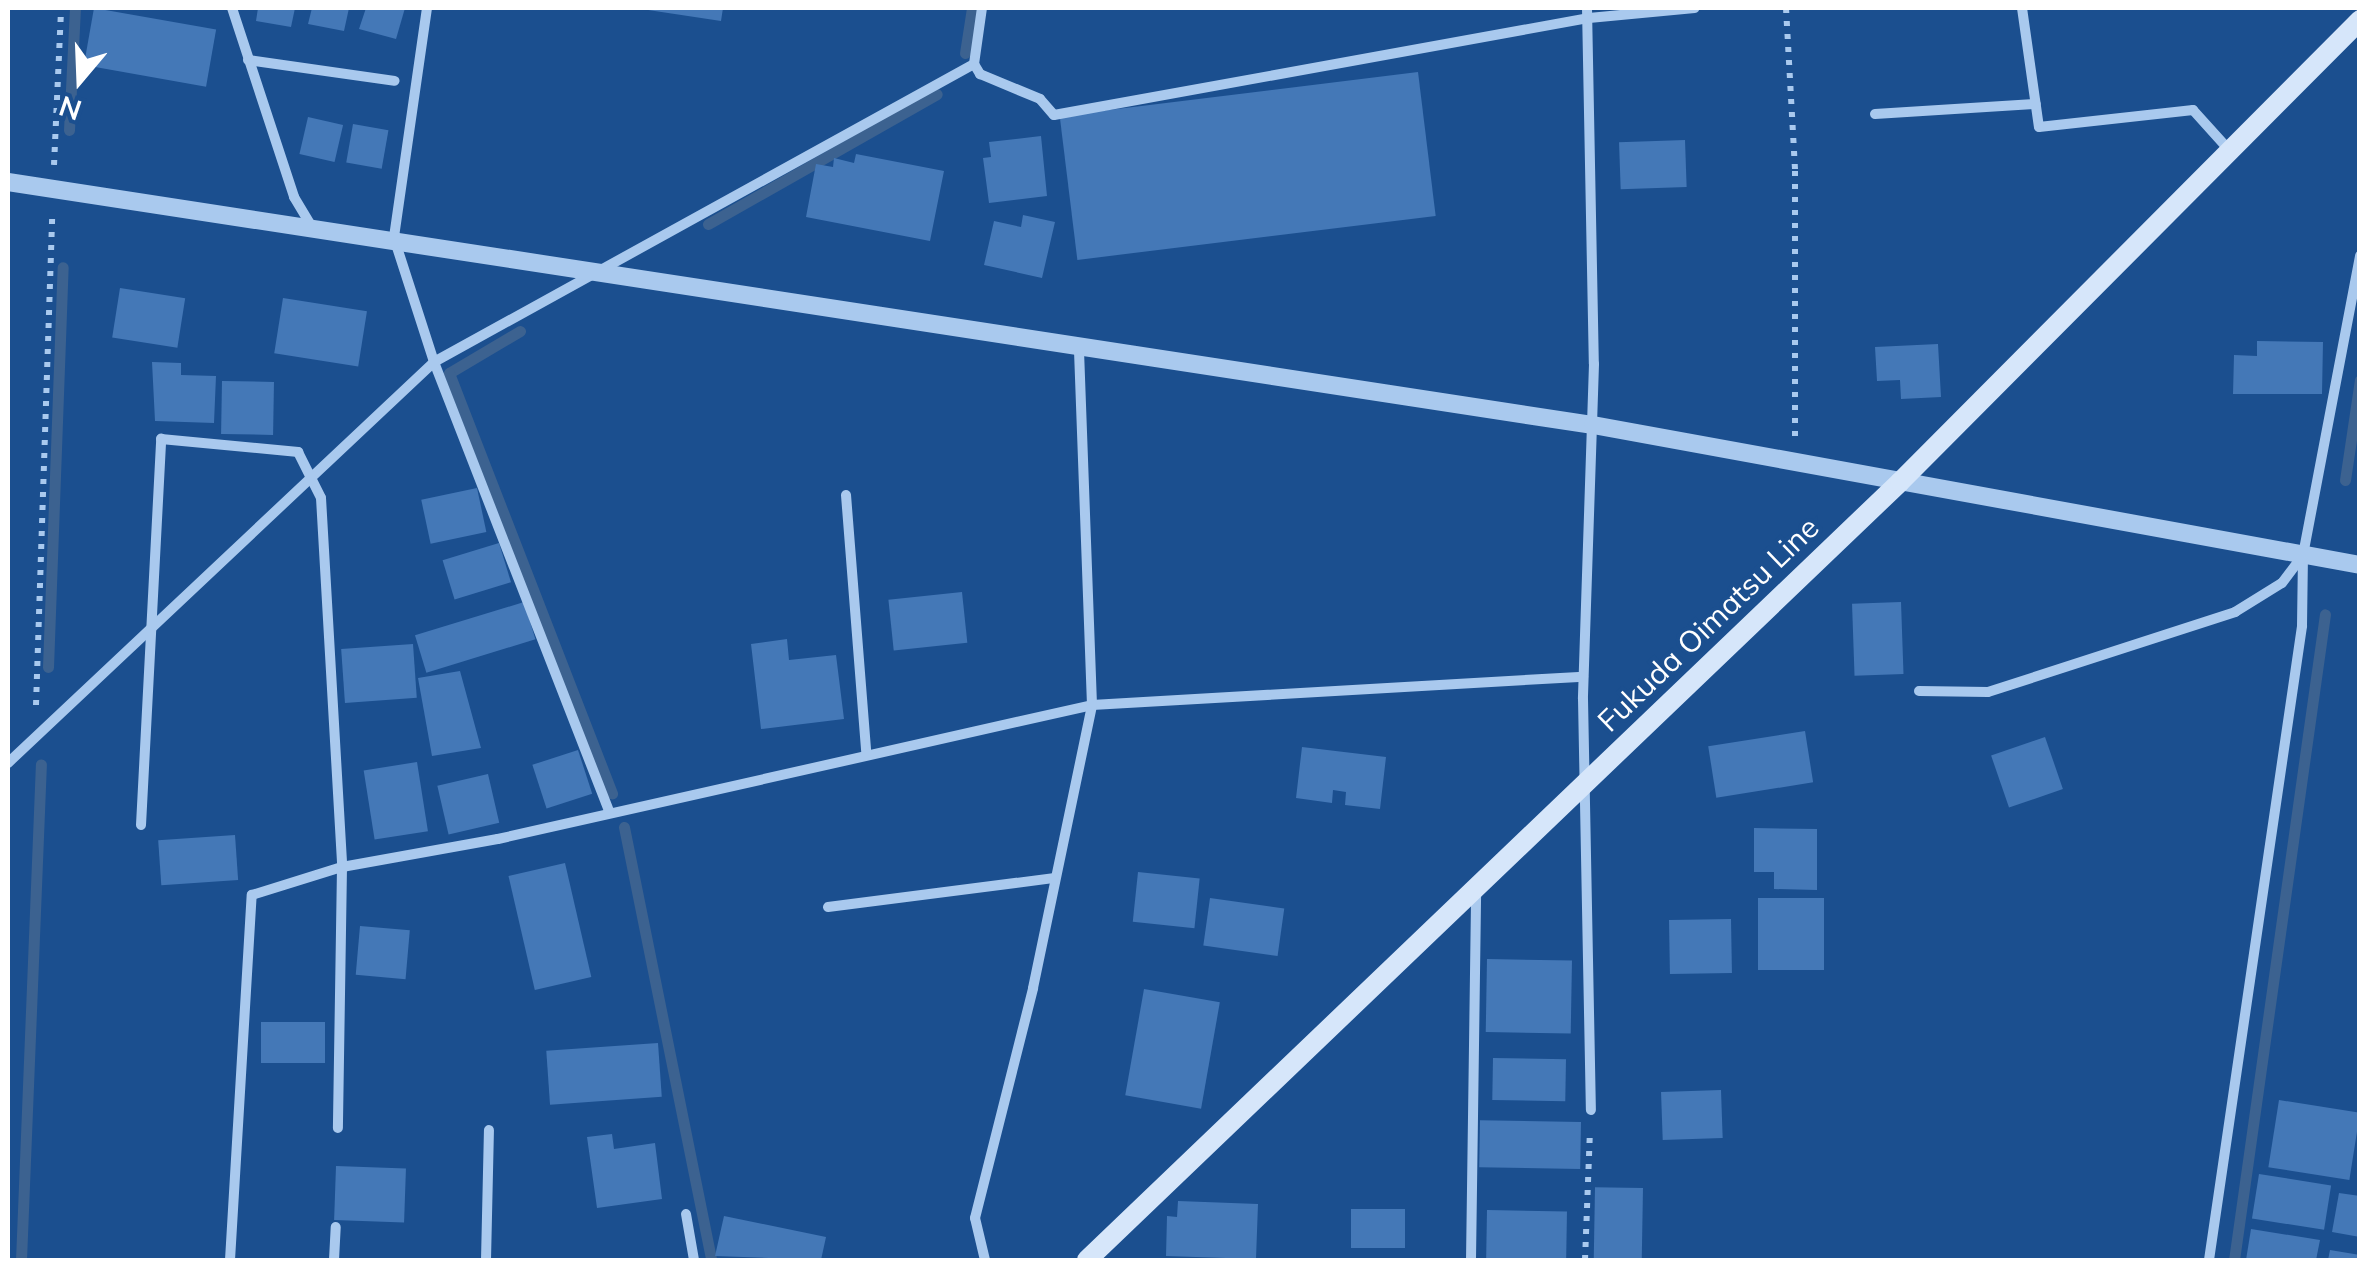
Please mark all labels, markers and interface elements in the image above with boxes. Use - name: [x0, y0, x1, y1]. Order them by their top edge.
- north arrow: [30, 30, 130, 130]
- text: N: [54, 89, 86, 129]
- street label: Fukuda Oimatsu Line: [1590, 509, 1826, 739]

